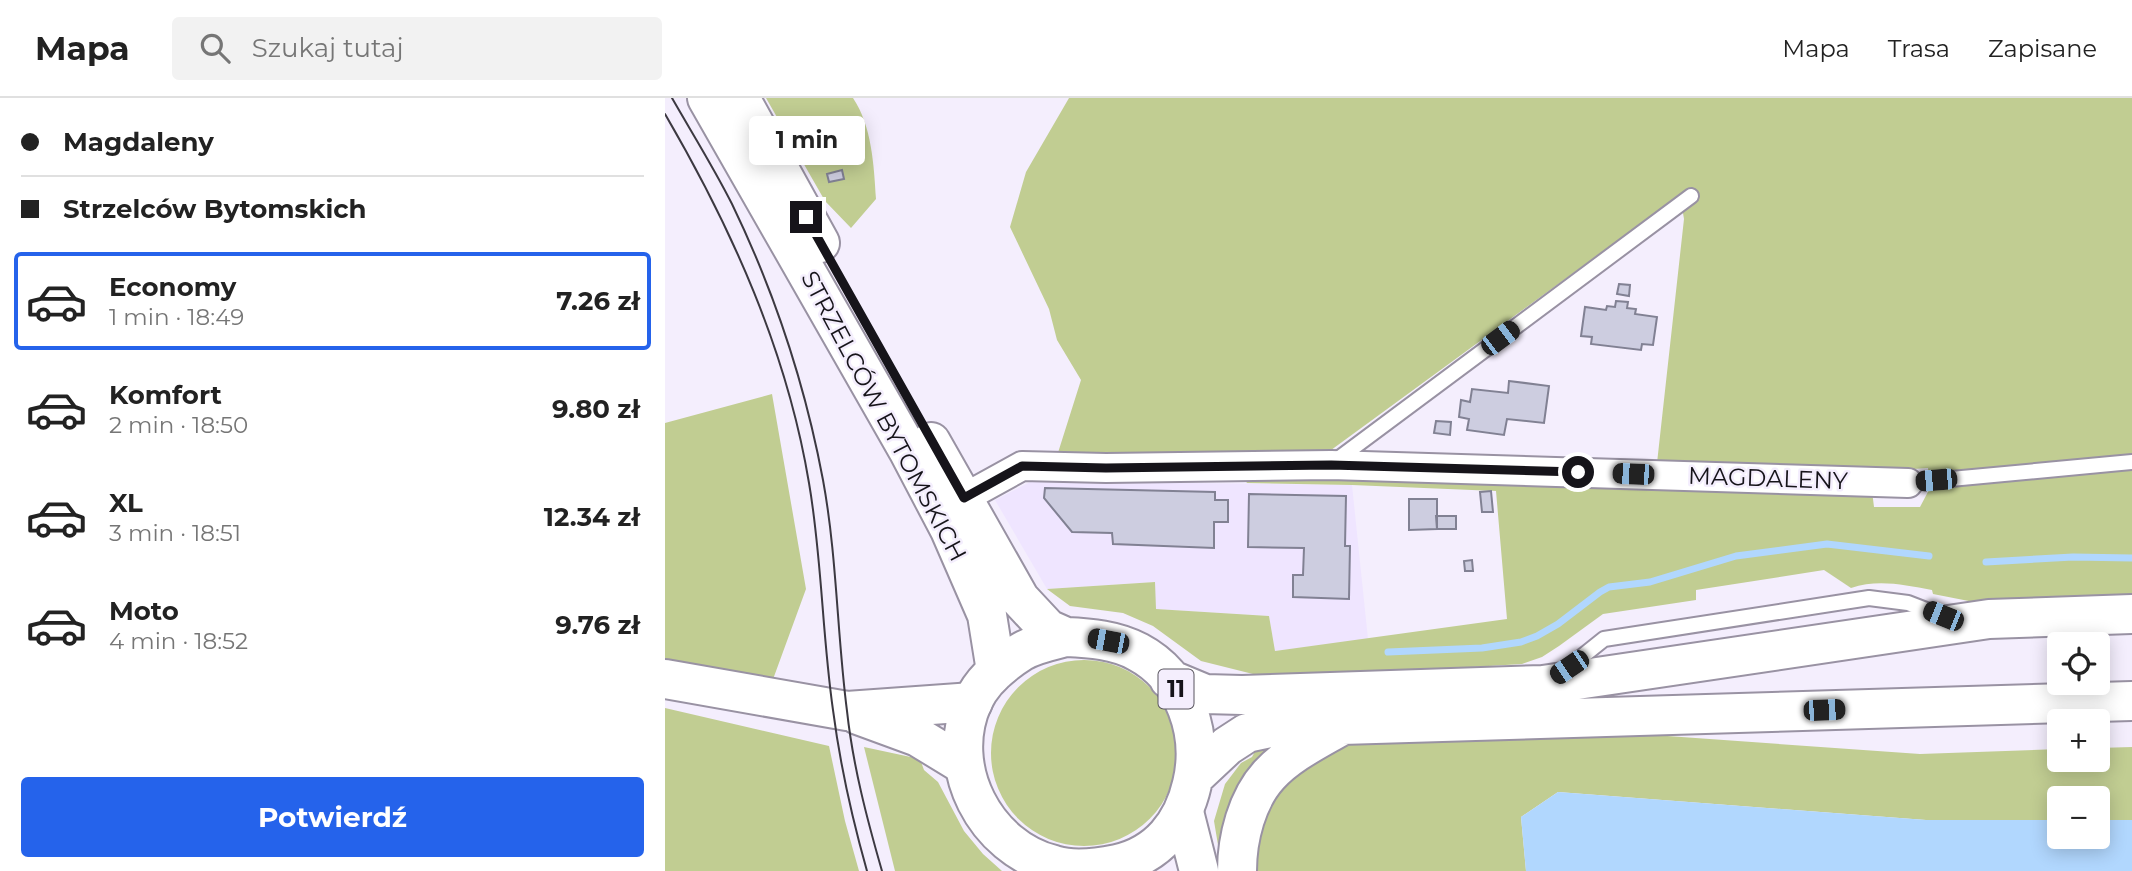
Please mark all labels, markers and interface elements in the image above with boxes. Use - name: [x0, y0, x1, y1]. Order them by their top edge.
- search box: [172, 17, 662, 80]
- text: Mapa: [35, 28, 130, 68]
- icon: search: [196, 29, 234, 67]
- text: Szukaj tutaj: [252, 32, 404, 64]
- text: Mapa: [1782, 34, 1850, 63]
- text: Trasa: [1888, 34, 1950, 63]
- text: Zapisane: [1988, 34, 2097, 63]
- callout: 1 min: [748, 116, 864, 164]
- text: Magdaleny: [63, 126, 214, 158]
- text: 1 min: [776, 126, 838, 154]
- text: Strzelców Bytomskich: [63, 193, 367, 225]
- route end: [790, 201, 822, 233]
- street label: STRZELCÓW BYTOMSKICH: [795, 266, 973, 566]
- icon: car: [25, 270, 88, 333]
- text: Economy: [109, 271, 236, 303]
- text: 7.26 zł: [556, 285, 640, 317]
- text: 1 min · 18:49: [109, 303, 244, 331]
- car: [1477, 317, 1524, 359]
- icon: car: [25, 378, 88, 441]
- text: Komfort: [109, 379, 222, 411]
- text: 9.80 zł: [552, 393, 640, 425]
- text: 2 min · 18:50: [109, 411, 248, 439]
- route start: [1562, 456, 1594, 488]
- street label: MAGDALENY: [1688, 461, 1849, 495]
- car: [1612, 463, 1655, 485]
- car: [1915, 468, 1958, 492]
- icon: car: [25, 486, 88, 549]
- text: XL: [109, 487, 143, 519]
- text: 12.34 zł: [544, 501, 640, 533]
- text: 3 min · 18:51: [109, 519, 241, 547]
- icon: car: [25, 594, 88, 657]
- text: Moto: [109, 595, 179, 627]
- car: [1920, 598, 1967, 634]
- text: 9.76 zł: [555, 609, 640, 641]
- text: 4 min · 18:52: [109, 627, 248, 655]
- car: [1086, 627, 1131, 655]
- map controls: [2047, 632, 2110, 849]
- button: locate: [2047, 632, 2110, 695]
- car: [1546, 647, 1593, 687]
- road number: 11: [1159, 670, 1193, 708]
- car: [1803, 699, 1846, 721]
- button: +: [2047, 709, 2110, 772]
- button: Potwierdź: [21, 777, 644, 857]
- button: −: [2047, 786, 2110, 849]

